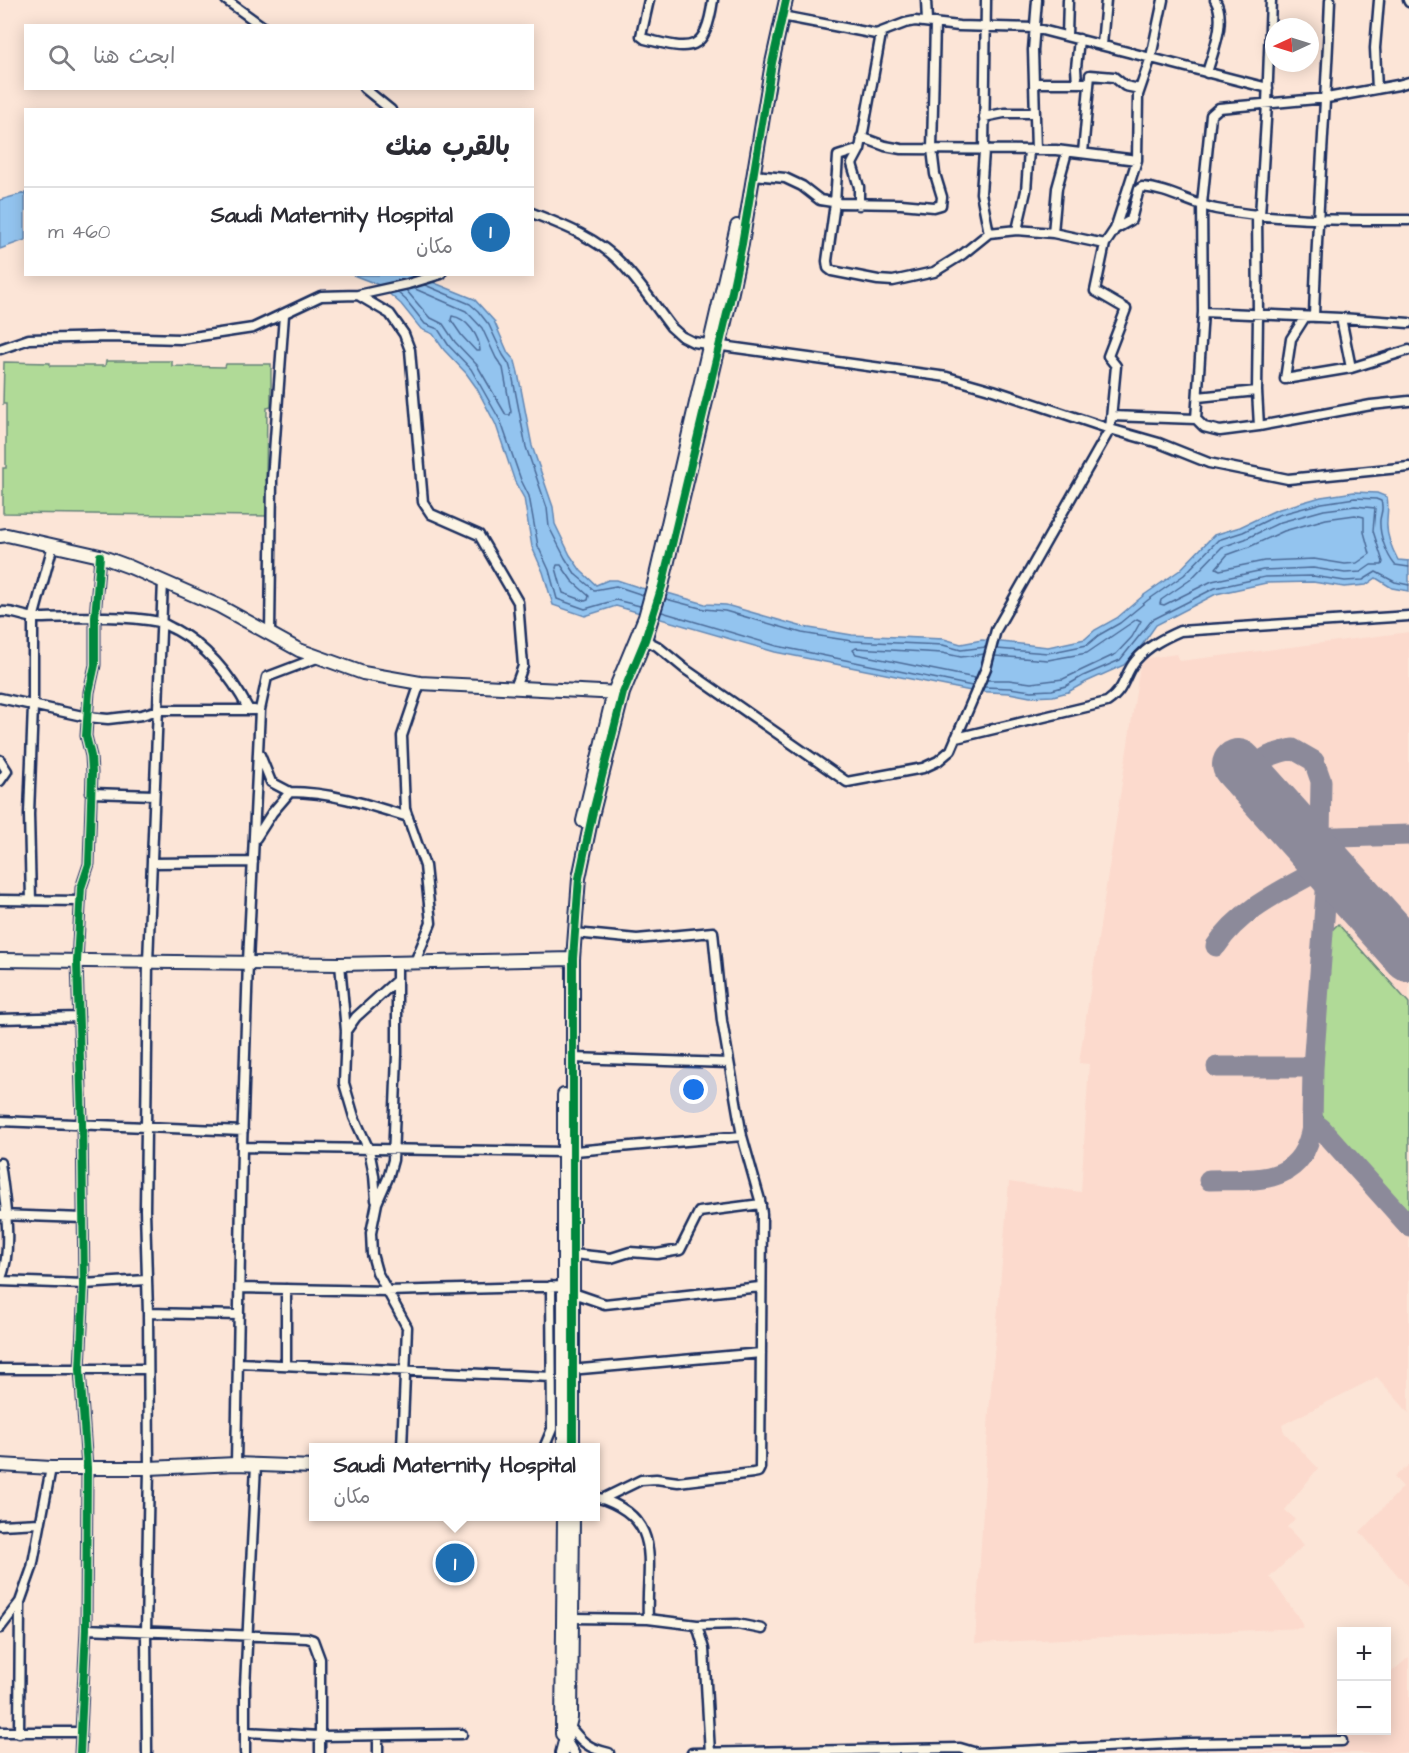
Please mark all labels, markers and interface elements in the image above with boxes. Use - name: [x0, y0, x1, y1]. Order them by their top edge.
- north arrow: [1265, 18, 1319, 72]
- search box: [24, 24, 534, 90]
- icon: search: [45, 41, 78, 74]
- text: ابحث هنا: [93, 41, 175, 72]
- text: بالقرب منك: [386, 129, 510, 165]
- text: Saudi Maternity Hospital: [211, 200, 453, 231]
- text: 460 m: [48, 218, 110, 246]
- text: 1: [489, 218, 492, 246]
- text: مكان: [416, 233, 453, 261]
- your location: [679, 1075, 708, 1104]
- popup: [309, 1443, 600, 1521]
- text: Saudi Maternity Hospital: [333, 1450, 576, 1481]
- text: مكان: [333, 1483, 371, 1511]
- pin: 1: [436, 1540, 474, 1586]
- map controls: [1337, 1627, 1391, 1735]
- button: +: [1337, 1627, 1391, 1681]
- button: −: [1337, 1681, 1391, 1735]

